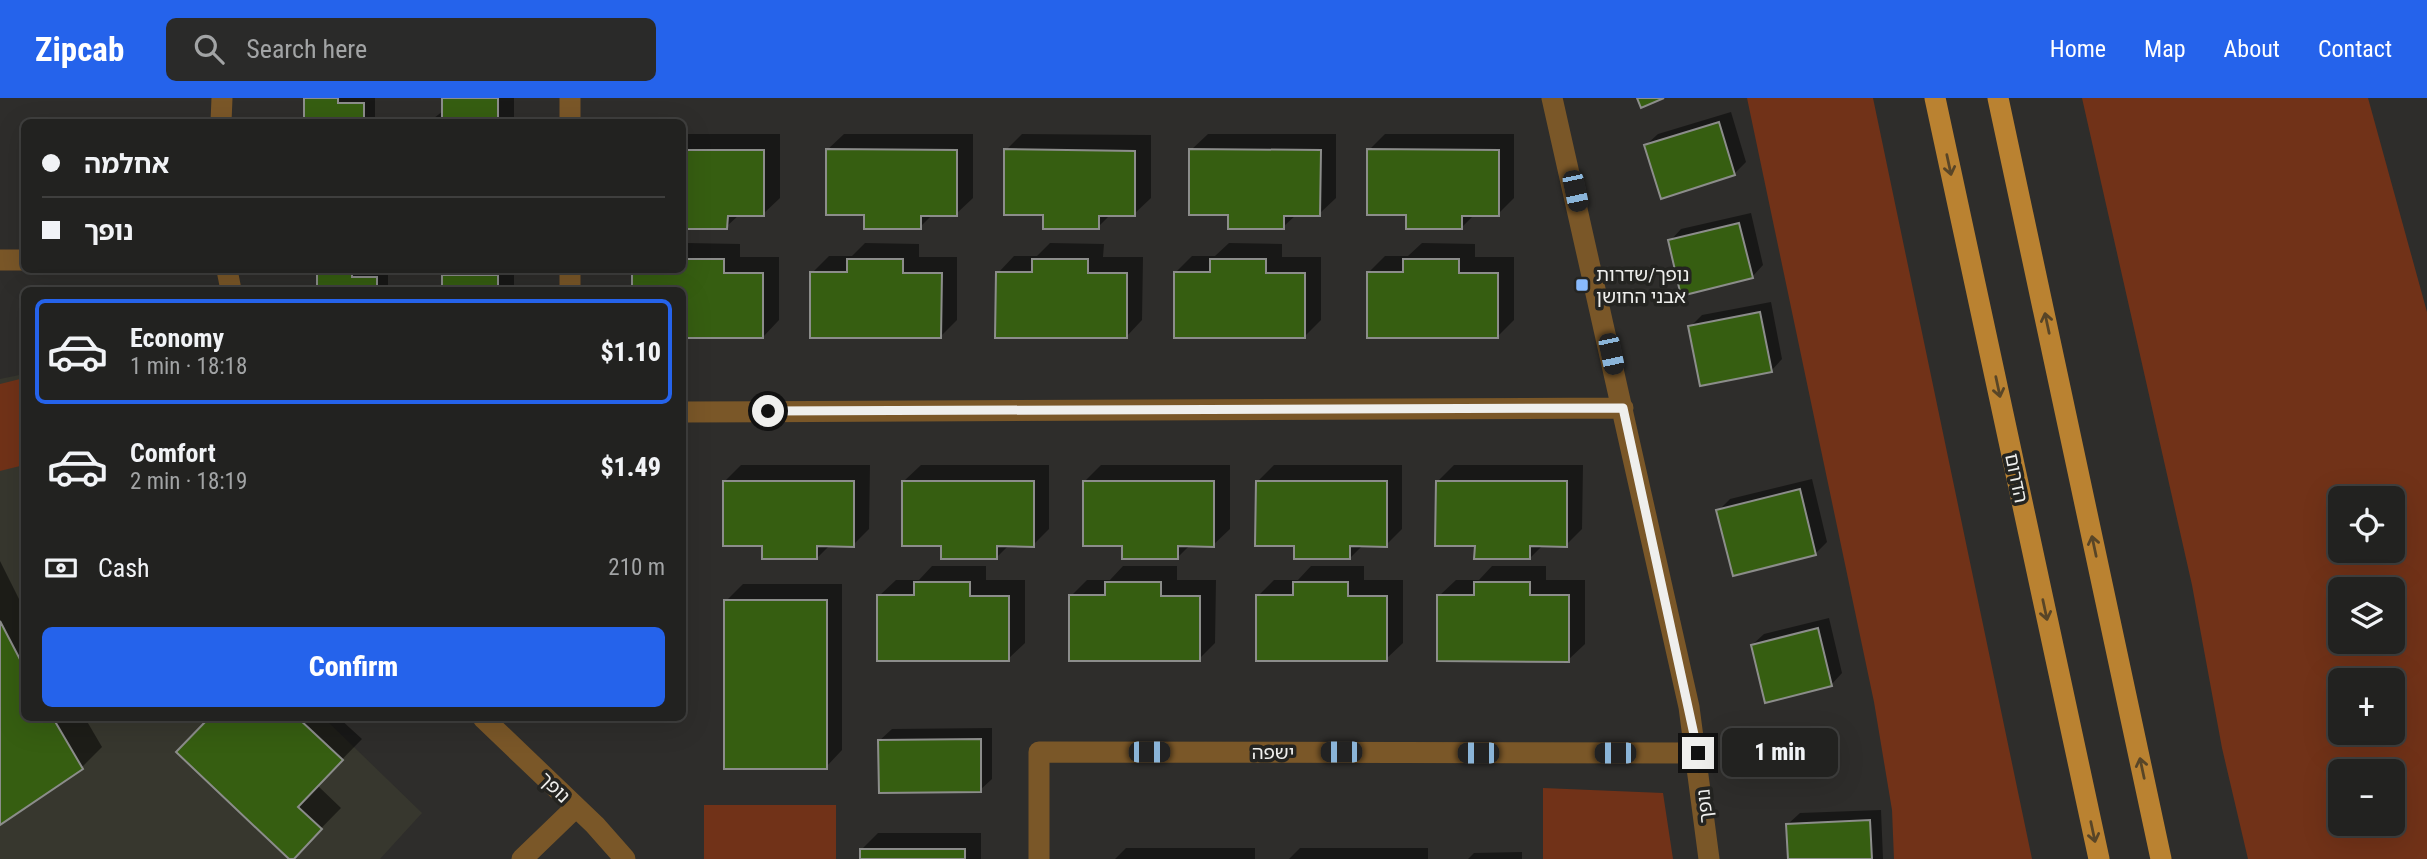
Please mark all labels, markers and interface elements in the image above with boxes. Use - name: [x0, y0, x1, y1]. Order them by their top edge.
- search box: [166, 18, 656, 81]
- text: Zipcab: [35, 30, 124, 69]
- icon: search: [190, 30, 228, 68]
- text: Search here: [246, 34, 367, 64]
- text: Home: [2050, 35, 2106, 63]
- text: Map: [2144, 35, 2186, 63]
- text: About: [2224, 35, 2280, 63]
- text: Contact: [2318, 35, 2392, 63]
- text: אחלמה: [84, 149, 169, 179]
- one-way arrow: [1943, 153, 1957, 176]
- car: [1561, 168, 1590, 214]
- text: נופך: [84, 216, 134, 246]
- place label: נופך/שדרות אבני החושן: [1596, 263, 1689, 308]
- marker: נופך/שדרות אבני החושן: [1574, 277, 1590, 293]
- one-way arrow: [2039, 312, 2053, 335]
- icon: car: [46, 320, 109, 383]
- text: Economy: [130, 323, 224, 353]
- car: [1597, 331, 1626, 377]
- text: $1.10: [600, 337, 661, 367]
- text: 1 min · 18:18: [130, 353, 247, 380]
- one-way arrow: [1991, 375, 2005, 398]
- route start: [752, 395, 784, 427]
- icon: car: [46, 435, 109, 498]
- text: Comfort: [130, 438, 216, 468]
- street label: הדרום: [2000, 451, 2033, 505]
- text: $1.49: [600, 452, 661, 482]
- text: 2 min · 18:19: [130, 468, 247, 495]
- map controls: [2328, 486, 2405, 836]
- button: locate: [2328, 486, 2405, 563]
- one-way arrow: [2087, 535, 2101, 558]
- icon: cash: [42, 549, 80, 587]
- text: Cash: [98, 553, 150, 583]
- text: 210 m: [608, 554, 665, 581]
- button: layers: [2328, 577, 2405, 654]
- one-way arrow: [2040, 598, 2053, 620]
- button: Confirm: [42, 627, 665, 707]
- button: +: [2328, 668, 2405, 745]
- callout: 1 min: [1722, 728, 1838, 778]
- route end: [1682, 737, 1714, 769]
- text: 1 min: [1754, 739, 1806, 766]
- street label: ישפה: [1252, 741, 1294, 764]
- car: [1129, 742, 1171, 763]
- car: [1321, 742, 1363, 763]
- car: [1458, 743, 1500, 764]
- car: [1595, 743, 1637, 764]
- one-way arrow: [2135, 757, 2148, 780]
- button: −: [2328, 759, 2405, 836]
- street label: נופך: [534, 767, 575, 808]
- street label: נופך: [1691, 788, 1718, 824]
- one-way arrow: [2086, 820, 2100, 843]

